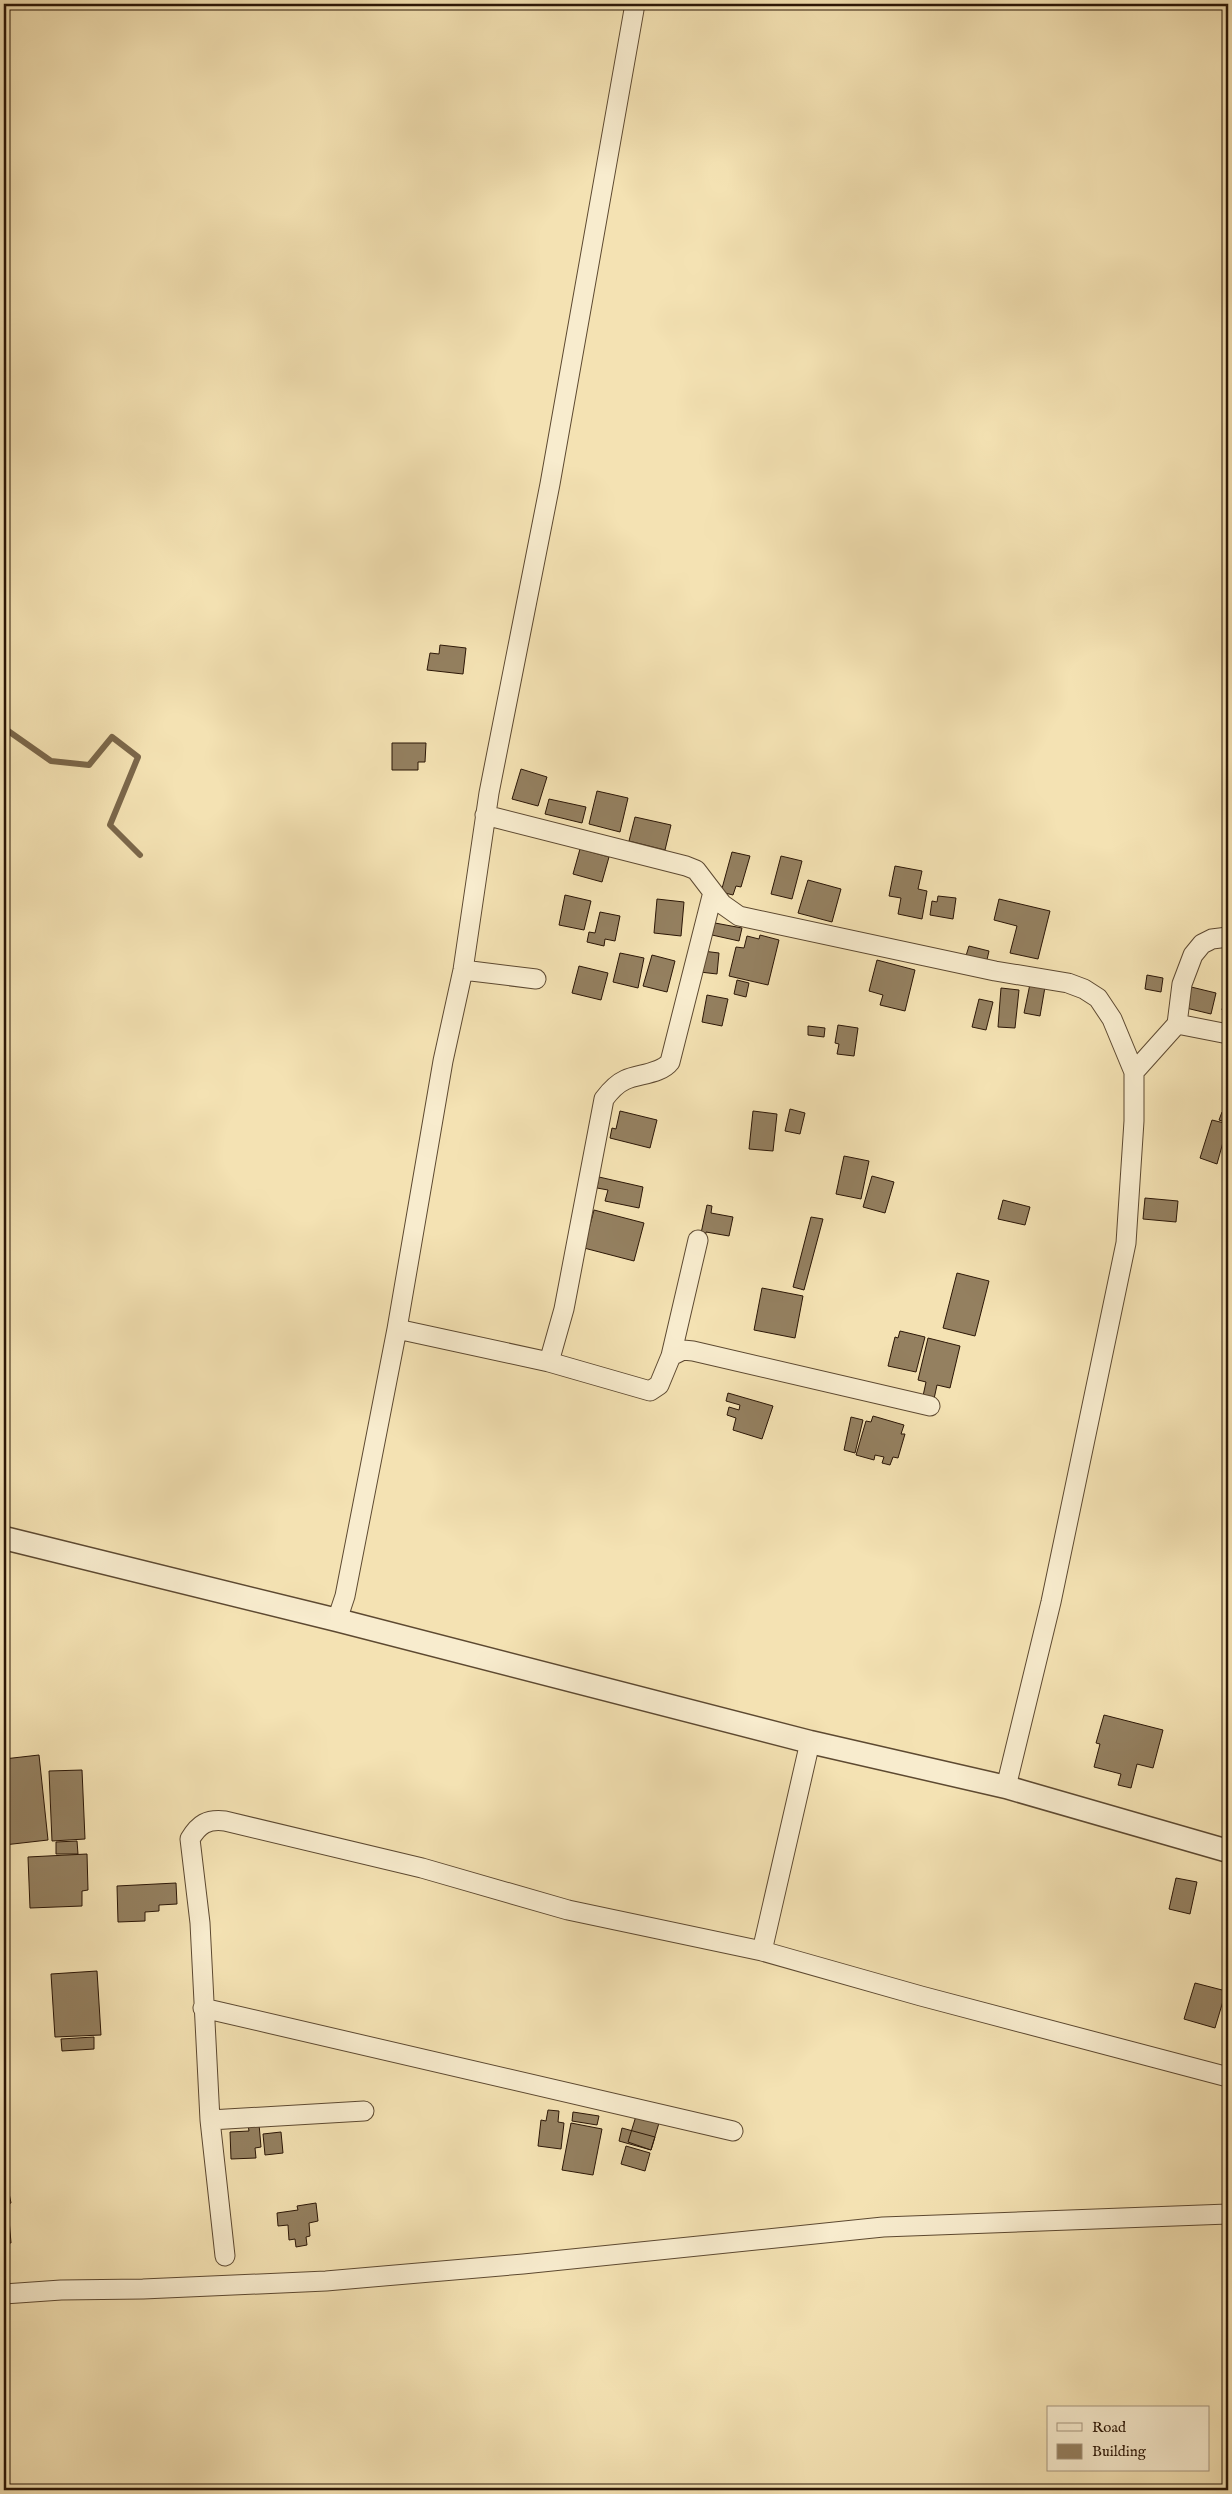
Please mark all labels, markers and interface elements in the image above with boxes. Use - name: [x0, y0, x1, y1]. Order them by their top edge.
- legend: [1047, 2406, 1210, 2472]
- text: Road: [1092, 2418, 1127, 2437]
- text: Building: [1092, 2442, 1147, 2461]

